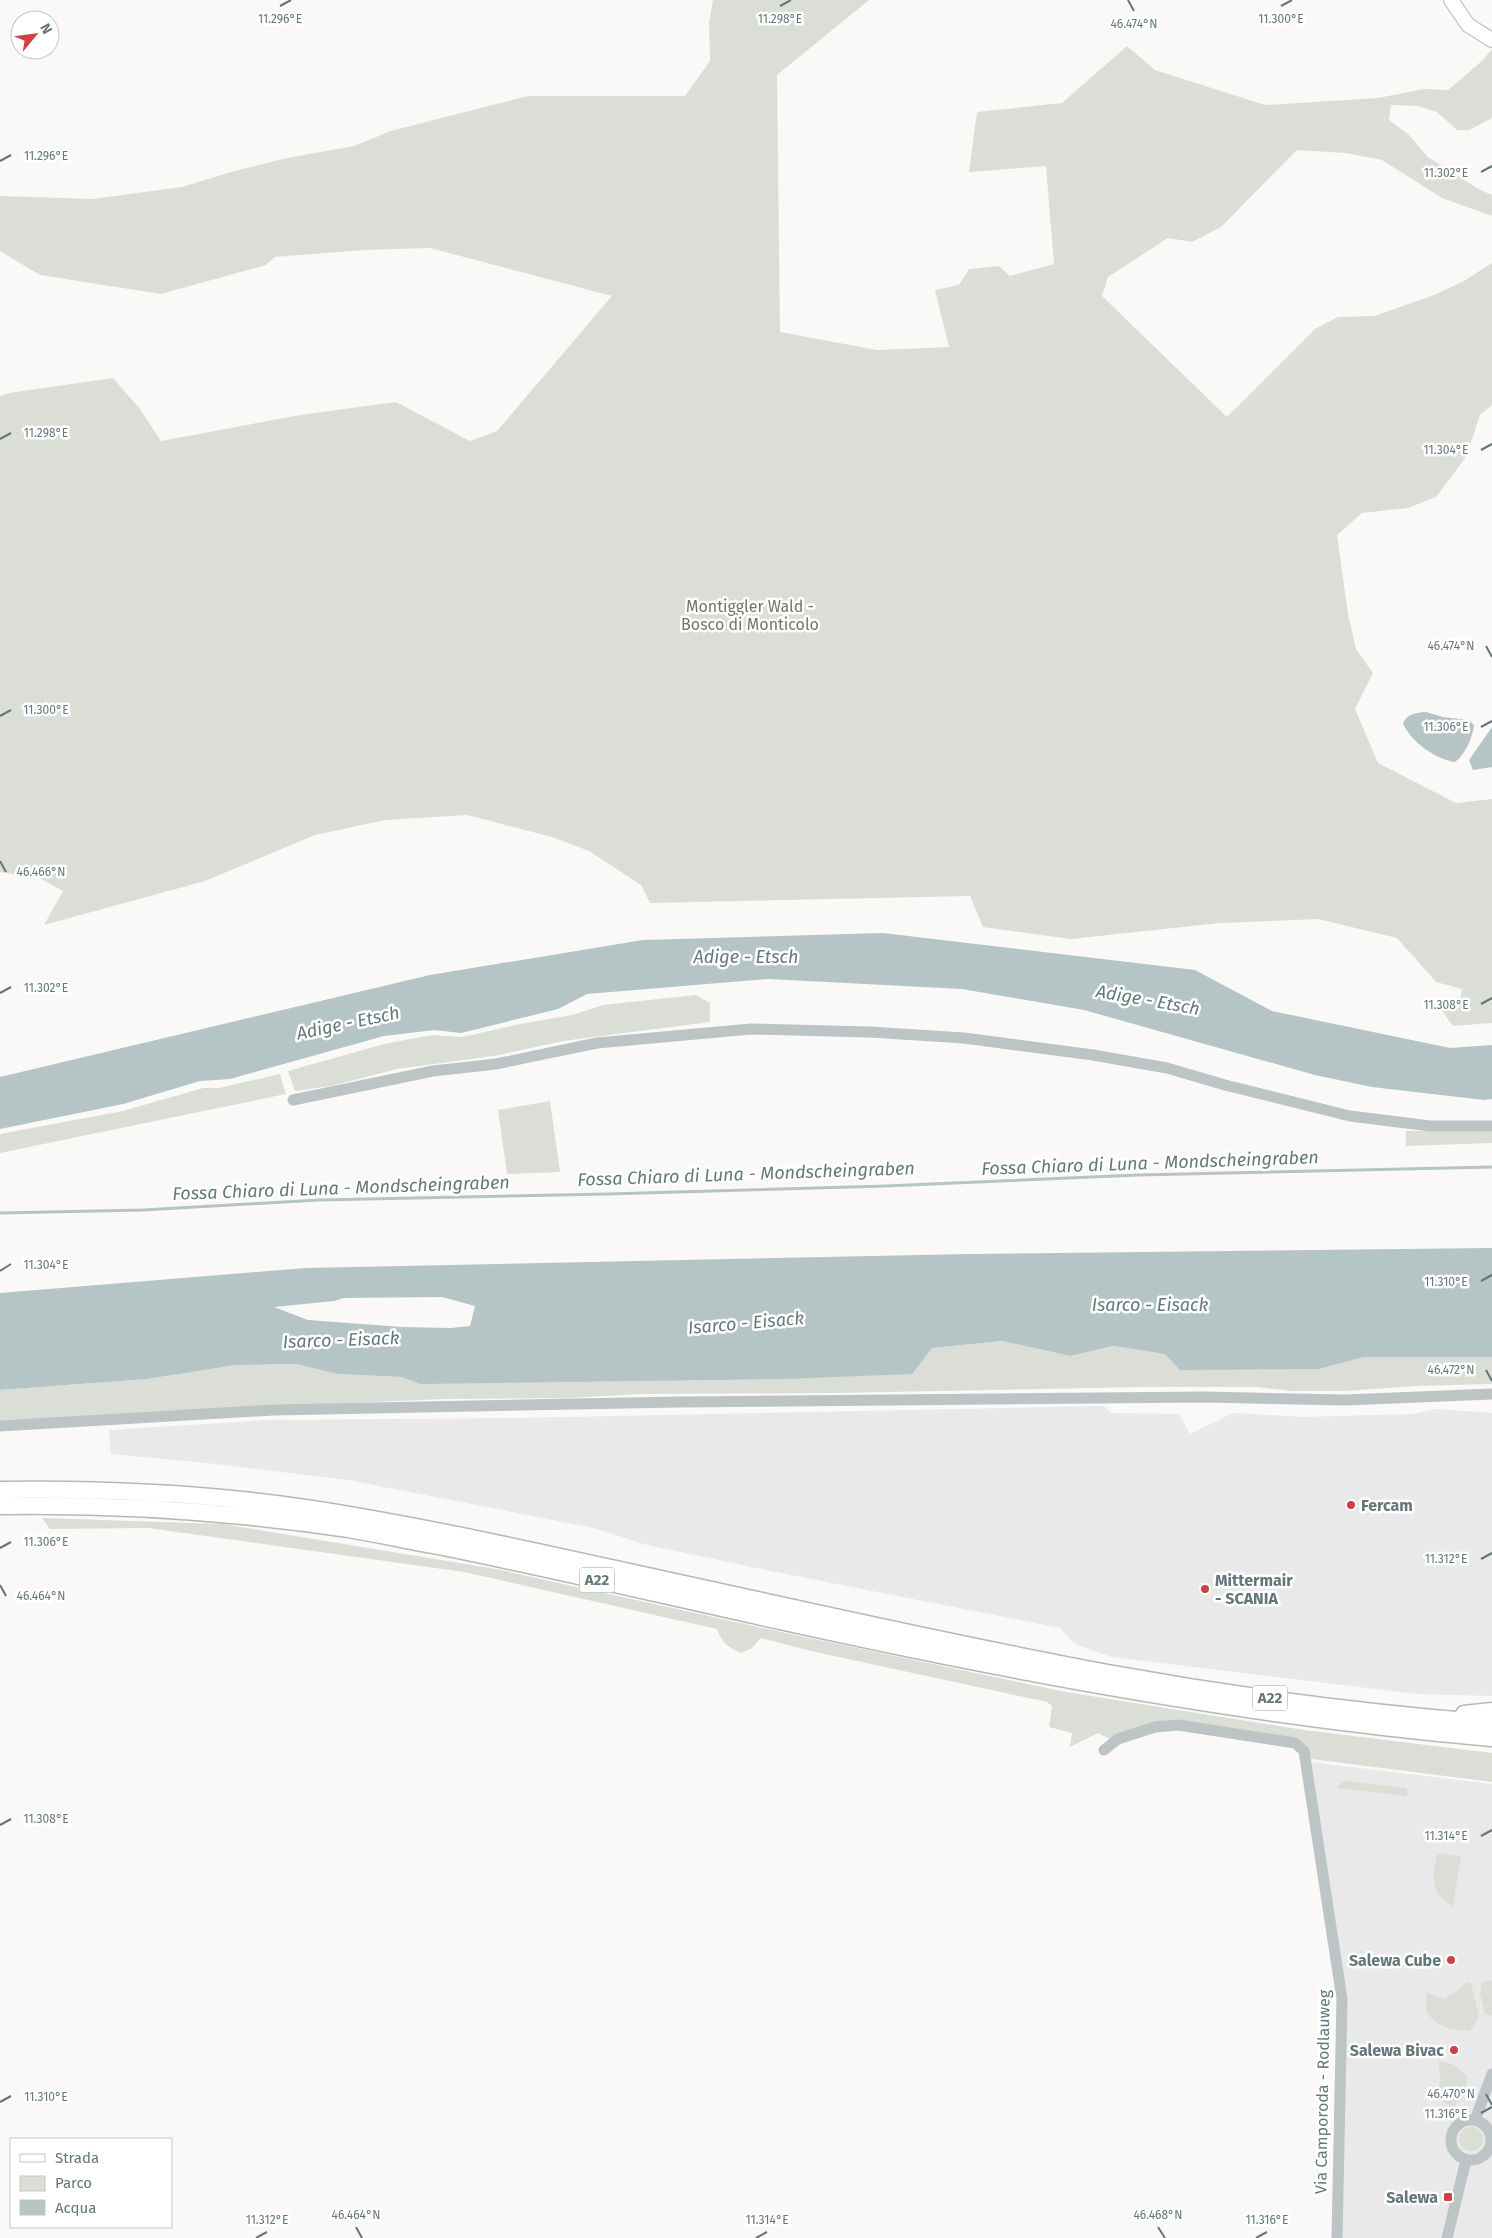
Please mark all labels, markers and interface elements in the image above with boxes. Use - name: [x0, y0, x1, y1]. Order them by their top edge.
- north arrow: [10, 10, 60, 60]
- text: 11.296°E: [258, 12, 302, 26]
- text: 11.298°E: [758, 12, 802, 26]
- text: 11.300°E: [1258, 12, 1304, 26]
- text: 46.474°N: [1110, 17, 1158, 31]
- text: N: [36, 21, 56, 37]
- text: 11.296°E: [24, 149, 68, 163]
- text: 11.302°E: [1424, 166, 1468, 180]
- text: 11.298°E: [24, 426, 68, 440]
- text: 11.304°E: [1424, 443, 1468, 457]
- park label: Montiggler Wald - Bosco di Monticolo: [681, 597, 819, 634]
- text: 46.474°N: [1427, 639, 1475, 653]
- text: 11.300°E: [23, 703, 69, 717]
- text: 11.306°E: [1424, 720, 1468, 734]
- text: 46.466°N: [17, 865, 65, 879]
- water label: Adige - Etsch: [693, 946, 798, 968]
- water label: Adige - Etsch: [1093, 980, 1202, 1020]
- text: 11.302°E: [24, 981, 68, 995]
- text: 11.308°E: [1423, 998, 1469, 1012]
- water label: Adige - Etsch: [293, 1001, 402, 1045]
- water label: Fossa Chiaro di Luna - Mondscheingraben: [981, 1146, 1319, 1180]
- water label: Fossa Chiaro di Luna - Mondscheingraben: [577, 1157, 915, 1191]
- water label: Fossa Chiaro di Luna - Mondscheingraben: [172, 1171, 510, 1205]
- text: 11.304°E: [24, 1258, 68, 1272]
- text: 11.310°E: [1424, 1275, 1468, 1289]
- water label: Isarco - Eisack: [1092, 1294, 1208, 1316]
- water label: Isarco - Eisack: [687, 1307, 805, 1339]
- water label: Isarco - Eisack: [282, 1327, 400, 1353]
- text: 46.472°N: [1428, 1363, 1474, 1377]
- place label: Fercam: [1361, 1496, 1413, 1515]
- marker: Fercam: [1345, 1499, 1357, 1511]
- text: 11.306°E: [24, 1535, 68, 1549]
- text: 11.312°E: [1425, 1552, 1467, 1566]
- road number: A22: [580, 1568, 614, 1592]
- place label: Mittermair - SCANIA: [1215, 1571, 1293, 1608]
- marker: Mittermair - SCANIA: [1199, 1583, 1211, 1595]
- text: 46.464°N: [17, 1589, 65, 1603]
- road number: A22: [1252, 1686, 1288, 1710]
- text: 11.308°E: [23, 1812, 69, 1826]
- text: 11.314°E: [1424, 1829, 1468, 1843]
- place label: Salewa Cube: [1349, 1951, 1441, 1970]
- marker: Salewa Cube: [1445, 1954, 1457, 1966]
- street label: Via Camporoda - Rodlauweg: [1311, 1989, 1334, 2194]
- place label: Salewa Bivac: [1350, 2041, 1444, 2060]
- marker: Salewa Bivac: [1448, 2044, 1460, 2056]
- text: 46.470°N: [1427, 2087, 1475, 2101]
- text: 11.310°E: [24, 2090, 68, 2104]
- text: 11.316°E: [1424, 2107, 1468, 2121]
- legend: [10, 2138, 172, 2228]
- text: Strada: [55, 2149, 99, 2167]
- text: Parco: [55, 2174, 92, 2192]
- place label: Salewa: [1386, 2188, 1438, 2207]
- marker: Salewa: [1442, 2191, 1454, 2203]
- text: Acqua: [55, 2199, 96, 2217]
- text: 46.464°N: [332, 2208, 380, 2222]
- text: 46.468°N: [1133, 2208, 1183, 2222]
- text: 11.312°E: [246, 2213, 288, 2227]
- text: 11.314°E: [745, 2213, 789, 2227]
- text: 11.316°E: [1245, 2213, 1289, 2227]

